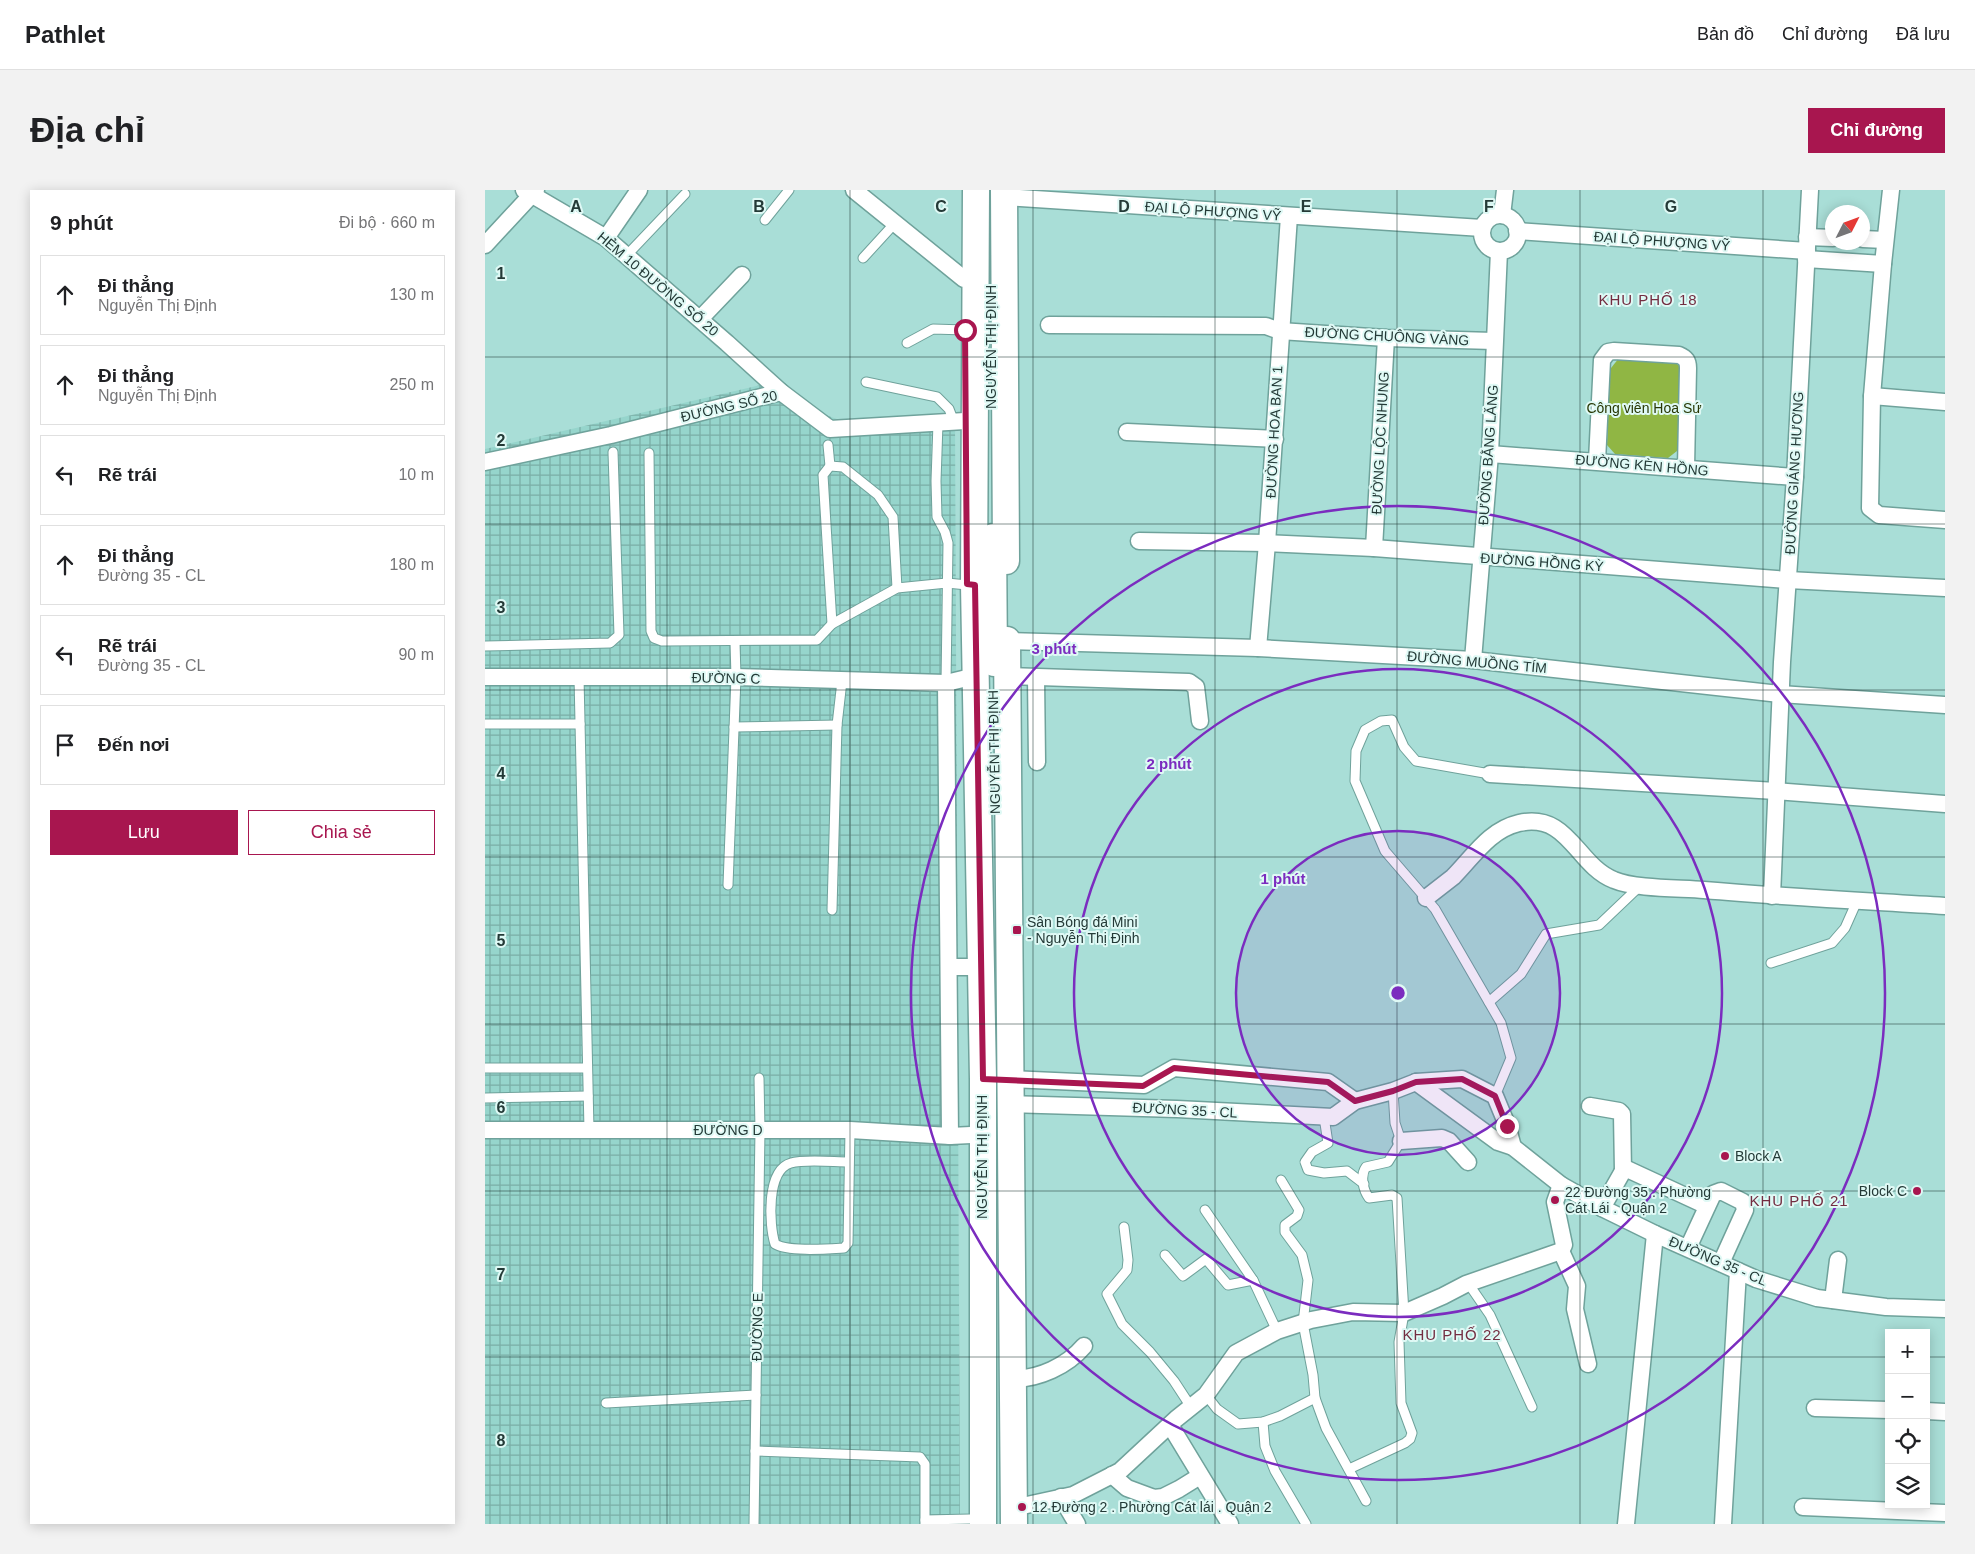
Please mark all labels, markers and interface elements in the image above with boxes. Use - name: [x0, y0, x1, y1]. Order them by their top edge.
- text: Pathlet: [25, 21, 105, 48]
- text: Bản đồ: [1697, 24, 1754, 44]
- text: Chỉ đường: [1782, 24, 1868, 44]
- text: Đã lưu: [1896, 24, 1950, 44]
- button: Chỉ đường: [1808, 108, 1945, 153]
- text: Địa chỉ: [30, 110, 145, 149]
- text: A: [570, 198, 582, 215]
- text: B: [753, 198, 765, 215]
- text: C: [935, 198, 947, 215]
- text: D: [1118, 198, 1130, 215]
- street label: ĐẠI LỘ PHƯỢNG VỸ: [1144, 198, 1282, 224]
- text: E: [1301, 198, 1312, 215]
- text: F: [1484, 198, 1494, 215]
- text: G: [1665, 198, 1677, 215]
- north arrow: [1825, 205, 1870, 250]
- text: 9 phút: [50, 211, 113, 234]
- text: Đi bộ · 660 m: [339, 214, 435, 231]
- street label: HẺM 10 ĐƯỜNG SỐ 20: [594, 228, 723, 339]
- street label: ĐẠI LỘ PHƯỢNG VỸ: [1593, 228, 1731, 254]
- text: 1: [497, 265, 506, 282]
- text: Đi thẳng: [98, 275, 174, 296]
- icon: ahead: [51, 281, 79, 309]
- street label: NGUYỄN THỊ ĐỊNH: [983, 285, 999, 409]
- text: 130 m: [390, 286, 434, 303]
- district label: KHU PHỐ 18: [1598, 291, 1698, 308]
- text: Nguyễn Thị Định: [98, 297, 217, 314]
- route start: [954, 319, 977, 342]
- street label: ĐƯỜNG CHUÔNG VÀNG: [1304, 324, 1470, 348]
- text: Đi thẳng: [98, 365, 174, 386]
- street label: ĐƯỜNG HOA BAN 1: [1263, 365, 1285, 499]
- icon: ahead: [51, 371, 79, 399]
- street label: ĐƯỜNG LỘC NHUNG: [1368, 371, 1392, 515]
- text: 250 m: [390, 376, 434, 393]
- street label: ĐƯỜNG BẰNG LĂNG: [1474, 384, 1501, 526]
- street label: ĐƯỜNG SỐ 20: [679, 386, 779, 425]
- text: Nguyễn Thị Định: [98, 387, 217, 404]
- street label: ĐƯỜNG GIÁNG HƯƠNG: [1782, 391, 1806, 555]
- park label: Công viên Hoa Sứ: [1586, 400, 1702, 416]
- text: 2: [497, 432, 506, 449]
- street label: ĐƯỜNG KÈN HỒNG: [1575, 450, 1709, 479]
- icon: left: [51, 461, 79, 489]
- text: Rẽ trái: [98, 464, 157, 485]
- text: 10 m: [398, 466, 434, 483]
- text: Đi thẳng: [98, 545, 174, 566]
- street label: ĐƯỜNG HỒNG KỲ: [1480, 549, 1605, 574]
- icon: ahead: [51, 551, 79, 579]
- text: 180 m: [390, 556, 434, 573]
- text: Đường 35 - CL: [98, 567, 205, 584]
- text: 3: [497, 599, 506, 616]
- text: Rẽ trái: [98, 635, 157, 656]
- text: 3 phút: [1032, 640, 1077, 657]
- icon: left: [51, 641, 79, 669]
- text: 90 m: [398, 646, 434, 663]
- street label: ĐƯỜNG MUỒNG TÍM: [1406, 647, 1548, 676]
- text: Đường 35 - CL: [98, 657, 205, 674]
- street label: ĐƯỜNG C: [691, 669, 761, 687]
- street label: NGUYỄN THỊ ĐỊNH: [985, 690, 1003, 814]
- icon: arrive: [51, 731, 79, 759]
- text: Đến nơi: [98, 734, 170, 755]
- text: 2 phút: [1147, 755, 1192, 772]
- text: 4: [497, 765, 506, 782]
- button: Lưu: [50, 810, 238, 855]
- button: Chia sẻ: [248, 810, 435, 855]
- text: 1 phút: [1261, 870, 1306, 887]
- place label: Sân Bóng đá Mini - Nguyễn Thị Định: [1027, 914, 1140, 946]
- marker: Sân Bóng đá Mini - Nguyễn Thị Định: [1011, 924, 1023, 936]
- text: 5: [497, 932, 506, 949]
- centre of rings: [1389, 984, 1407, 1002]
- street label: NGUYỄN THỊ ĐỊNH: [974, 1095, 990, 1219]
- text: 6: [497, 1099, 506, 1116]
- street label: ĐƯỜNG 35 - CL: [1132, 1099, 1238, 1121]
- route end: [1496, 1115, 1519, 1138]
- street label: ĐƯỜNG D: [693, 1122, 763, 1138]
- place label: Block A: [1735, 1148, 1782, 1164]
- marker: Block A: [1719, 1150, 1731, 1162]
- place label: Block C: [1859, 1183, 1907, 1199]
- place label: 22 Đường 35 . Phường Cát Lái . Quận 2: [1565, 1184, 1711, 1216]
- marker: Block C: [1911, 1185, 1923, 1197]
- district label: KHU PHỐ 21: [1749, 1192, 1849, 1209]
- marker: 22 Đường 35 . Phường Cát Lái . Quận 2: [1549, 1194, 1561, 1206]
- street label: ĐƯỜNG 35 - CL: [1667, 1233, 1770, 1289]
- text: 7: [497, 1266, 506, 1283]
- street label: ĐƯỜNG E: [748, 1293, 766, 1361]
- district label: KHU PHỐ 22: [1402, 1326, 1502, 1343]
- map controls: [1885, 1329, 1930, 1509]
- button: +: [1885, 1329, 1930, 1374]
- button: −: [1885, 1374, 1930, 1419]
- button: locate: [1885, 1419, 1930, 1464]
- text: 8: [497, 1432, 506, 1449]
- button: layers: [1885, 1464, 1930, 1509]
- place label: 12 Đường 2 . Phường Cát lái . Quận 2: [1032, 1499, 1272, 1515]
- marker: 12 Đường 2 . Phường Cát lái . Quận 2: [1016, 1501, 1028, 1513]

